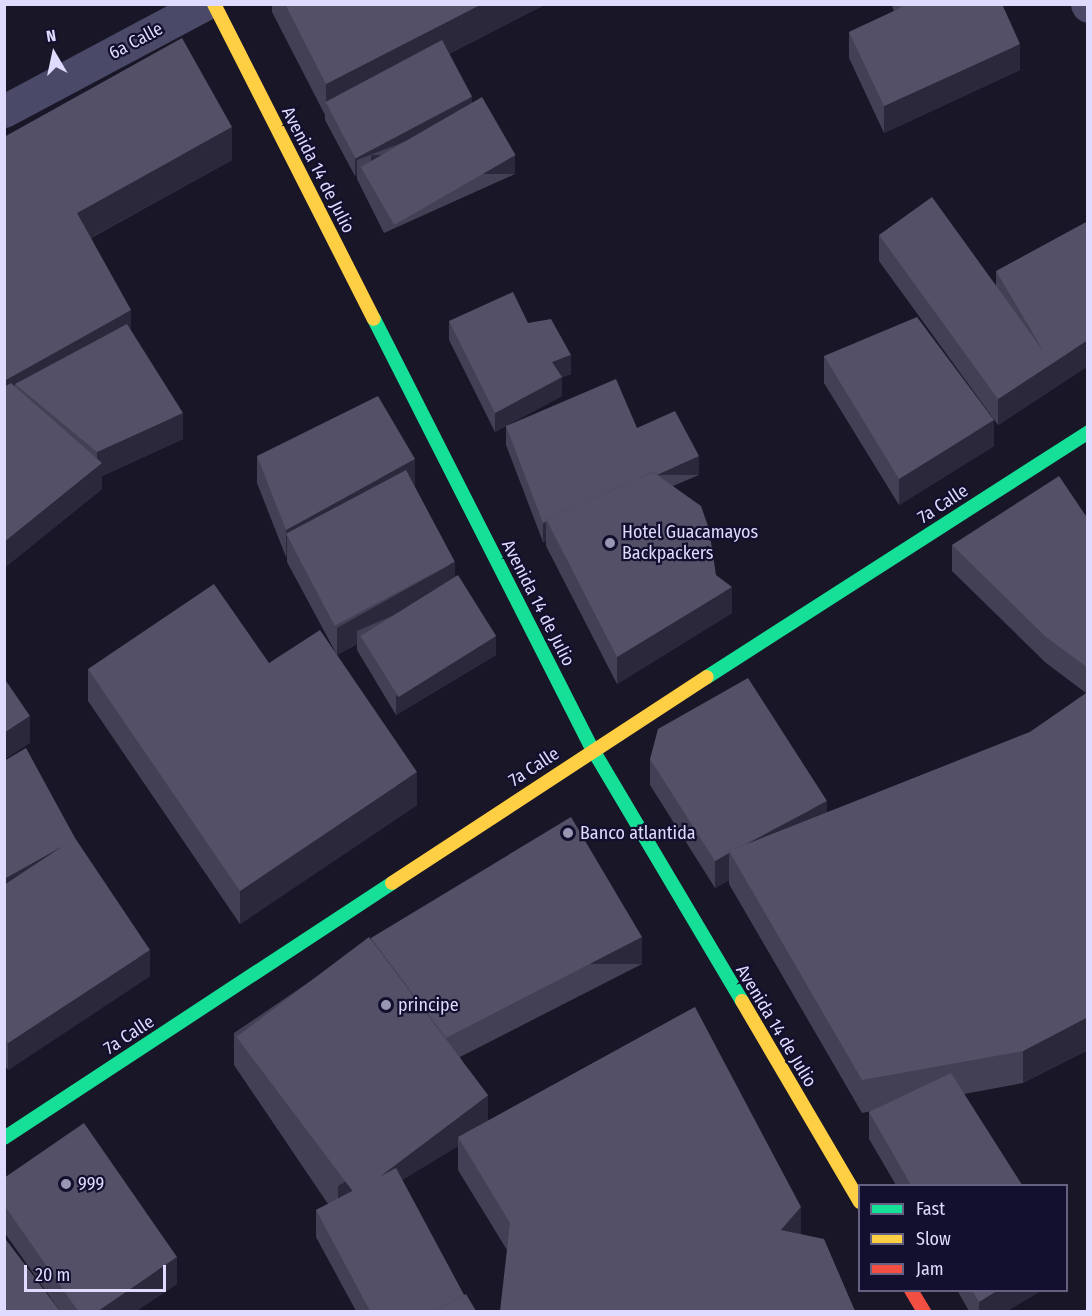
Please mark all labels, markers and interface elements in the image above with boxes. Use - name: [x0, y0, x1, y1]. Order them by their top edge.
- street label: 6a Calle: [105, 18, 167, 64]
- north arrow: [24, 24, 84, 84]
- text: N: [45, 26, 57, 46]
- street label: Avenida 14 de Julio: [277, 103, 359, 237]
- street label: 7a Calle: [914, 480, 972, 528]
- place label: Hotel Guacamayos Backpackers: [622, 522, 758, 564]
- street label: Avenida 14 de Julio: [497, 536, 579, 670]
- marker: Hotel Guacamayos Backpackers: [603, 536, 617, 550]
- street label: 7a Calle: [505, 743, 563, 791]
- place label: Banco atlantida: [580, 822, 696, 844]
- marker: Banco atlantida: [561, 826, 575, 840]
- street label: Avenida 14 de Julio: [731, 961, 821, 1091]
- place label: principe: [398, 994, 459, 1016]
- marker: principe: [379, 998, 393, 1012]
- street label: 7a Calle: [100, 1011, 158, 1059]
- place label: 999: [78, 1173, 104, 1195]
- marker: 999: [59, 1177, 73, 1191]
- legend: [858, 1184, 1068, 1292]
- text: Fast: [916, 1198, 945, 1220]
- text: Slow: [916, 1228, 951, 1250]
- scale bar: [27, 1253, 170, 1291]
- text: Jam: [916, 1258, 944, 1280]
- text: 20 m: [35, 1264, 70, 1286]

